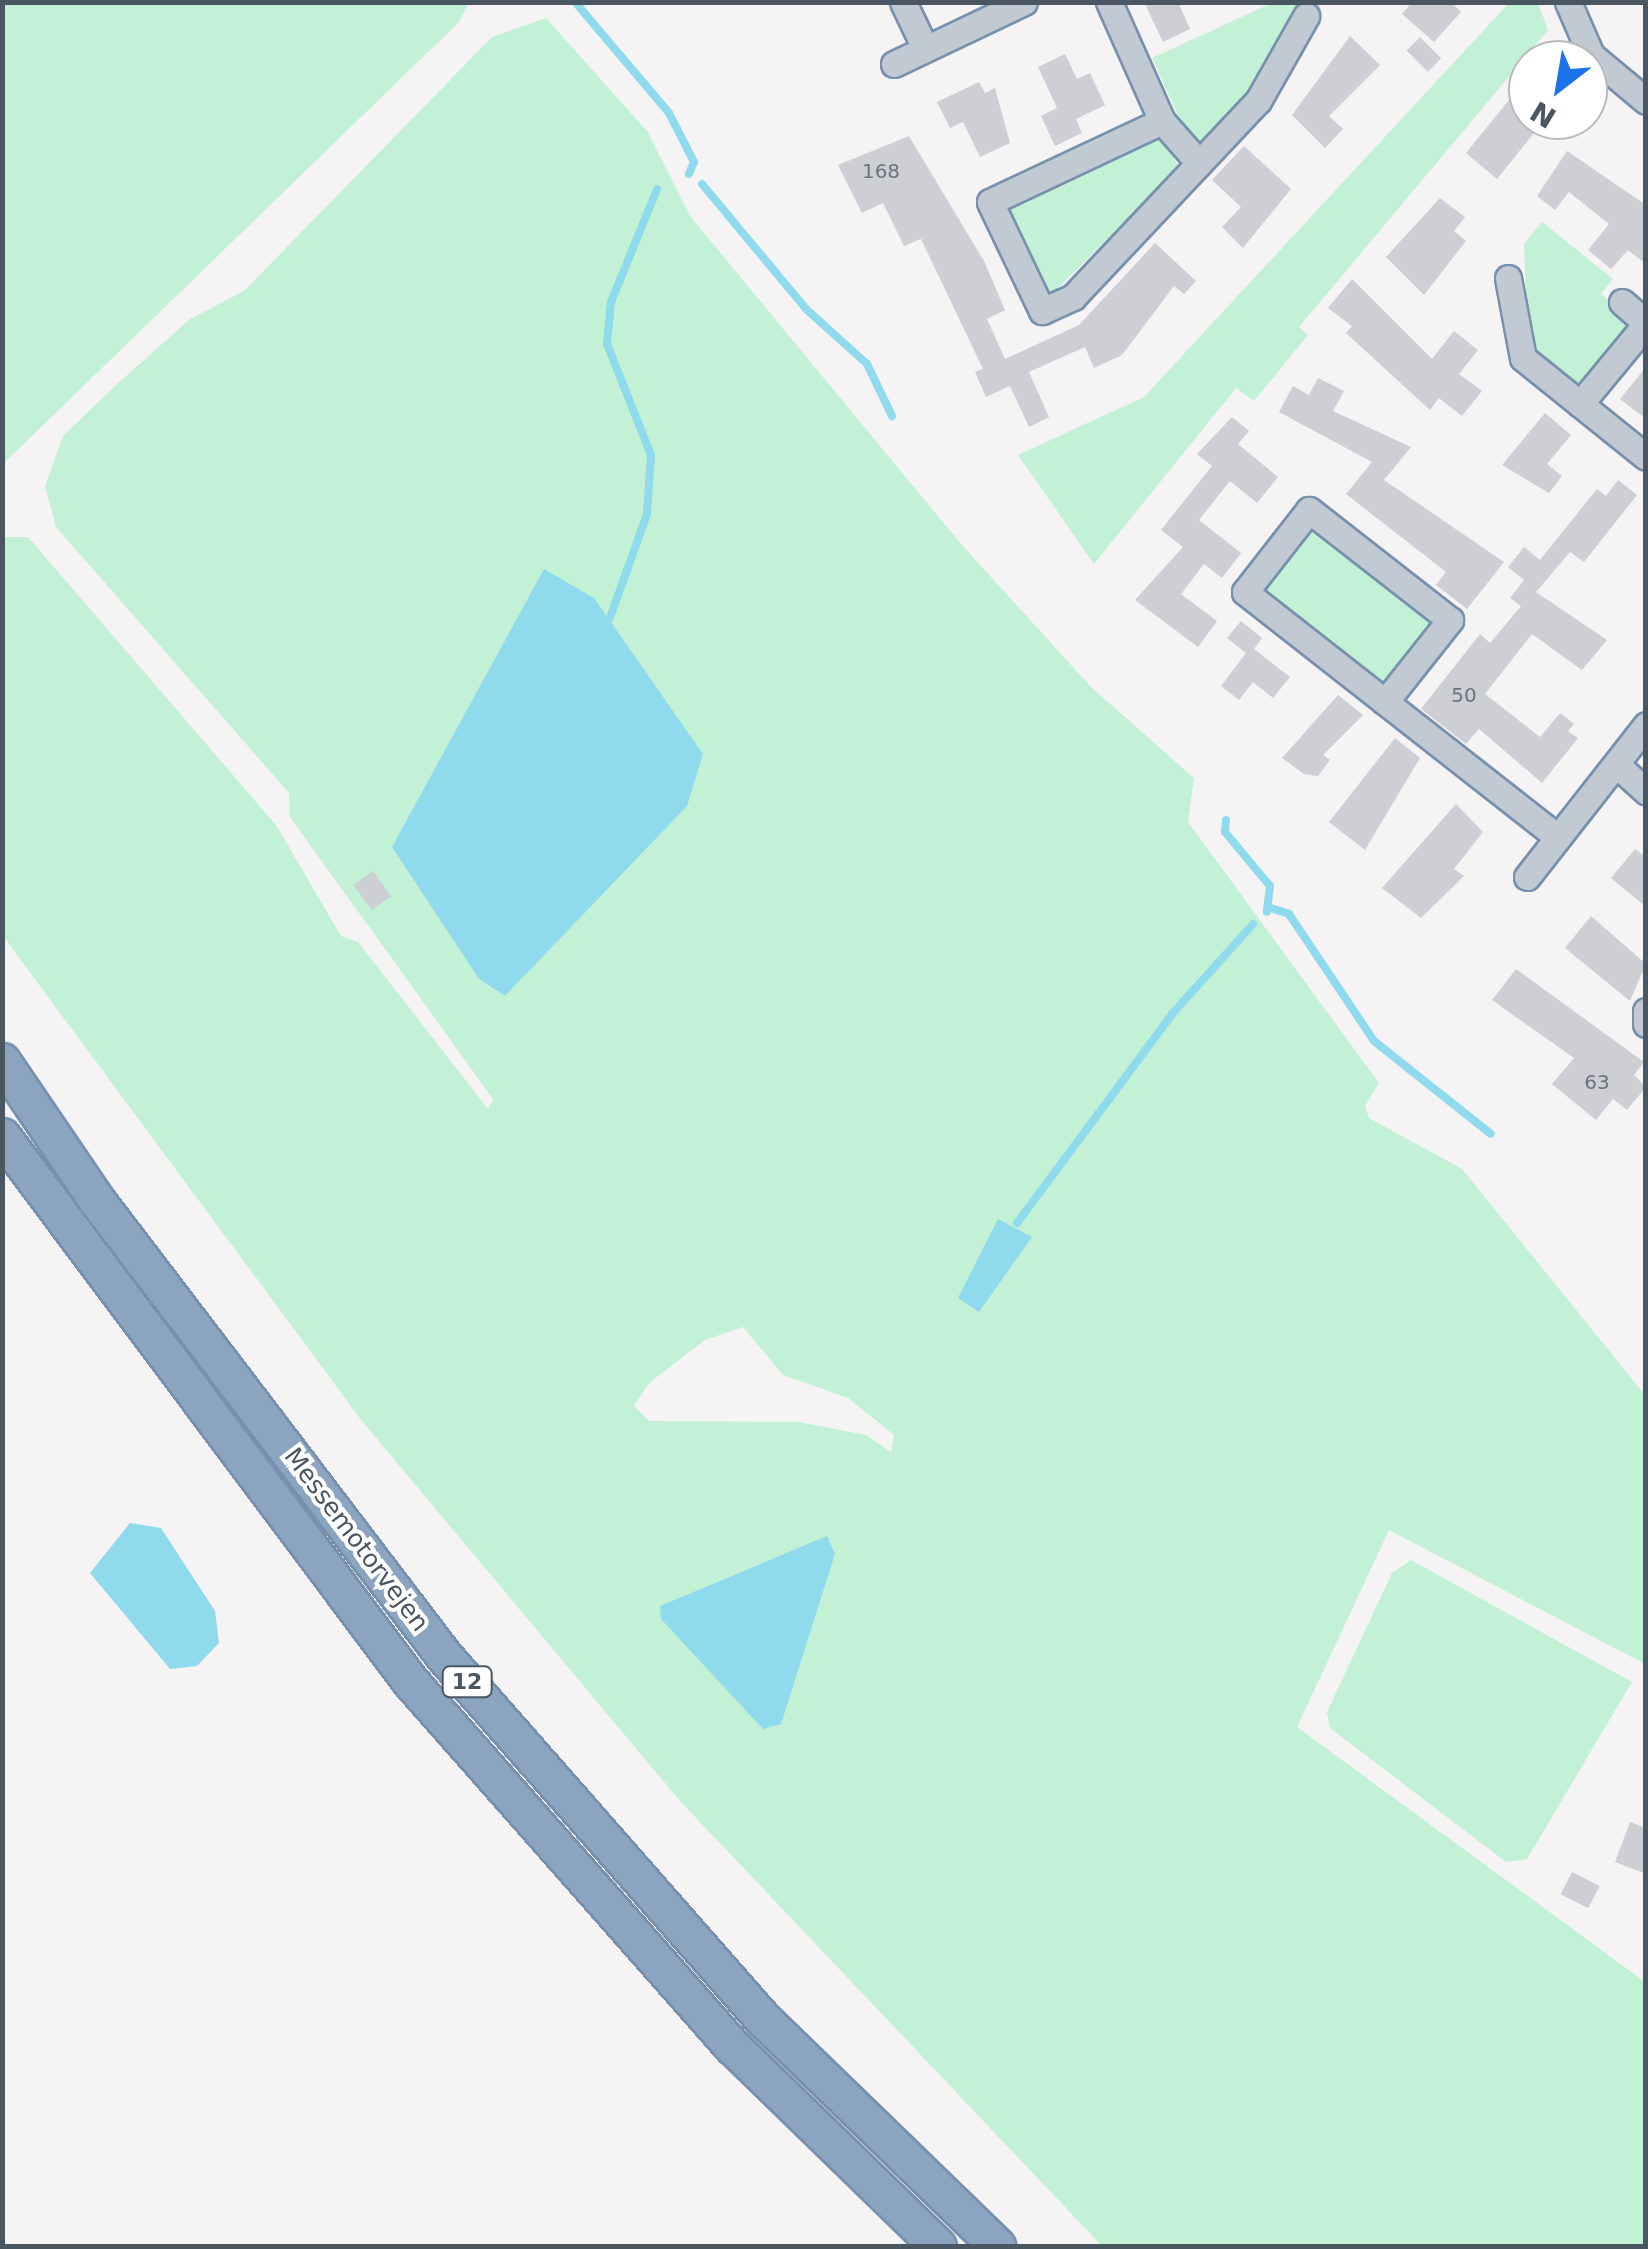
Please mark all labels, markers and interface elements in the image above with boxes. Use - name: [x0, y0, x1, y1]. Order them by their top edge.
- north arrow: [1508, 40, 1608, 140]
- text: N: [1525, 94, 1562, 135]
- house number: 168: [862, 159, 900, 183]
- house number: 50: [1451, 683, 1477, 707]
- house number: 63: [1584, 1070, 1610, 1094]
- street label: Messemotorvejen: [277, 1442, 435, 1638]
- road number: 12: [440, 1665, 494, 1699]

